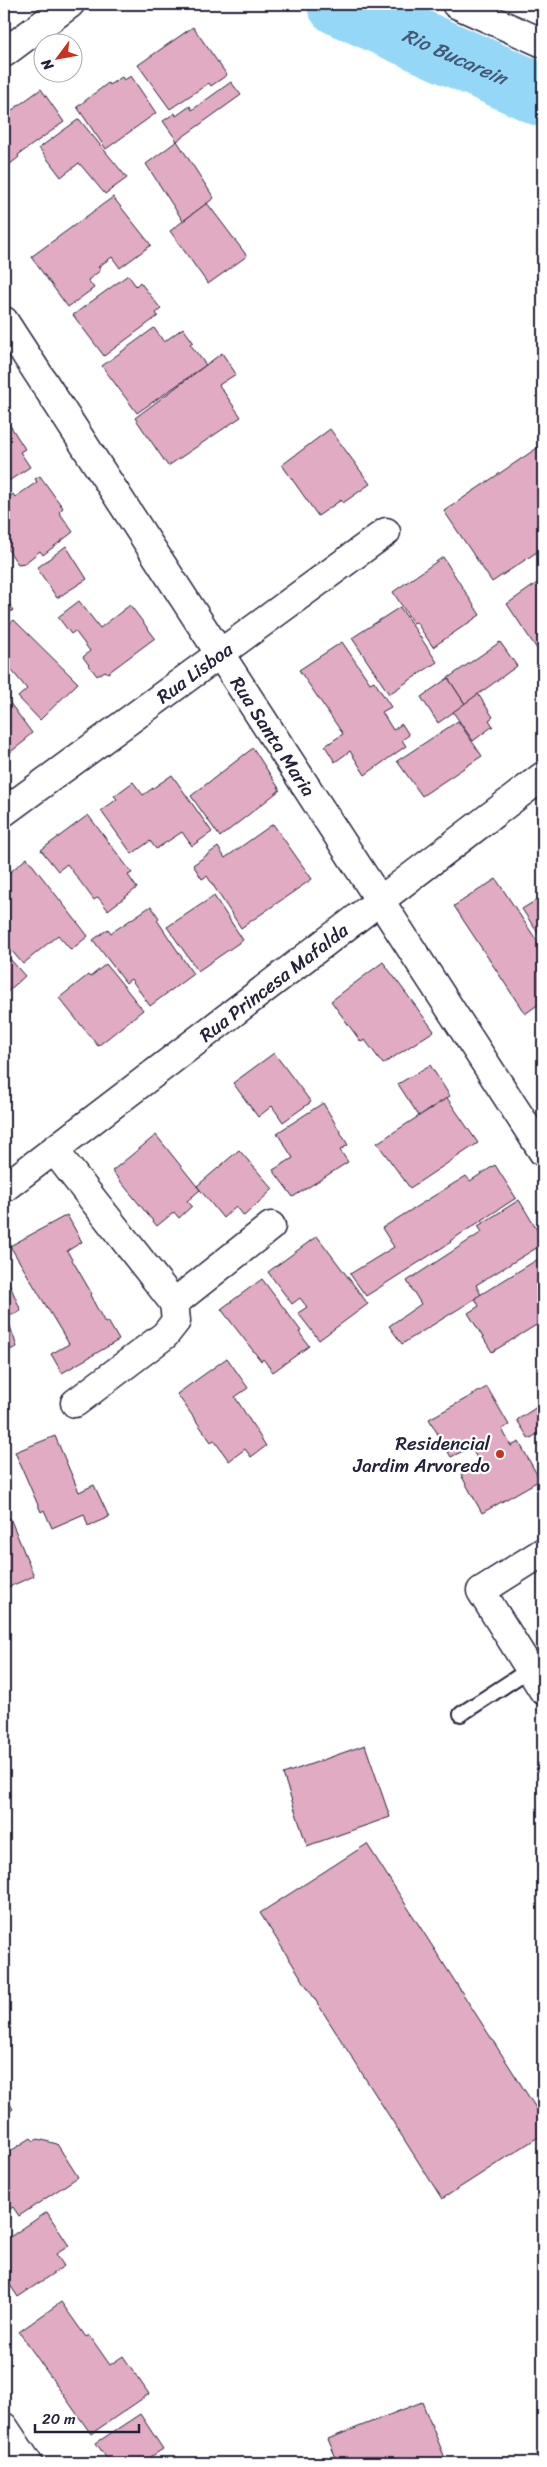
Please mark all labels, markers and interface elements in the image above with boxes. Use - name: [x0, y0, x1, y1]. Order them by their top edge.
- water label: Rio Bucarein: [397, 18, 515, 97]
- north arrow: [32, 32, 82, 82]
- text: N: [34, 54, 61, 76]
- street label: Rua Lisboa: [149, 633, 240, 712]
- street label: Rua Santa Maria: [221, 670, 325, 804]
- street label: Rua Princesa Mafalda: [192, 914, 356, 1051]
- place label: Residencial Jardim Arvoredo: [352, 1427, 491, 1482]
- marker: Residencial Jardim Arvoredo: [494, 1448, 506, 1460]
- scale bar: [35, 2402, 139, 2434]
- text: 20 m: [42, 2406, 76, 2432]

